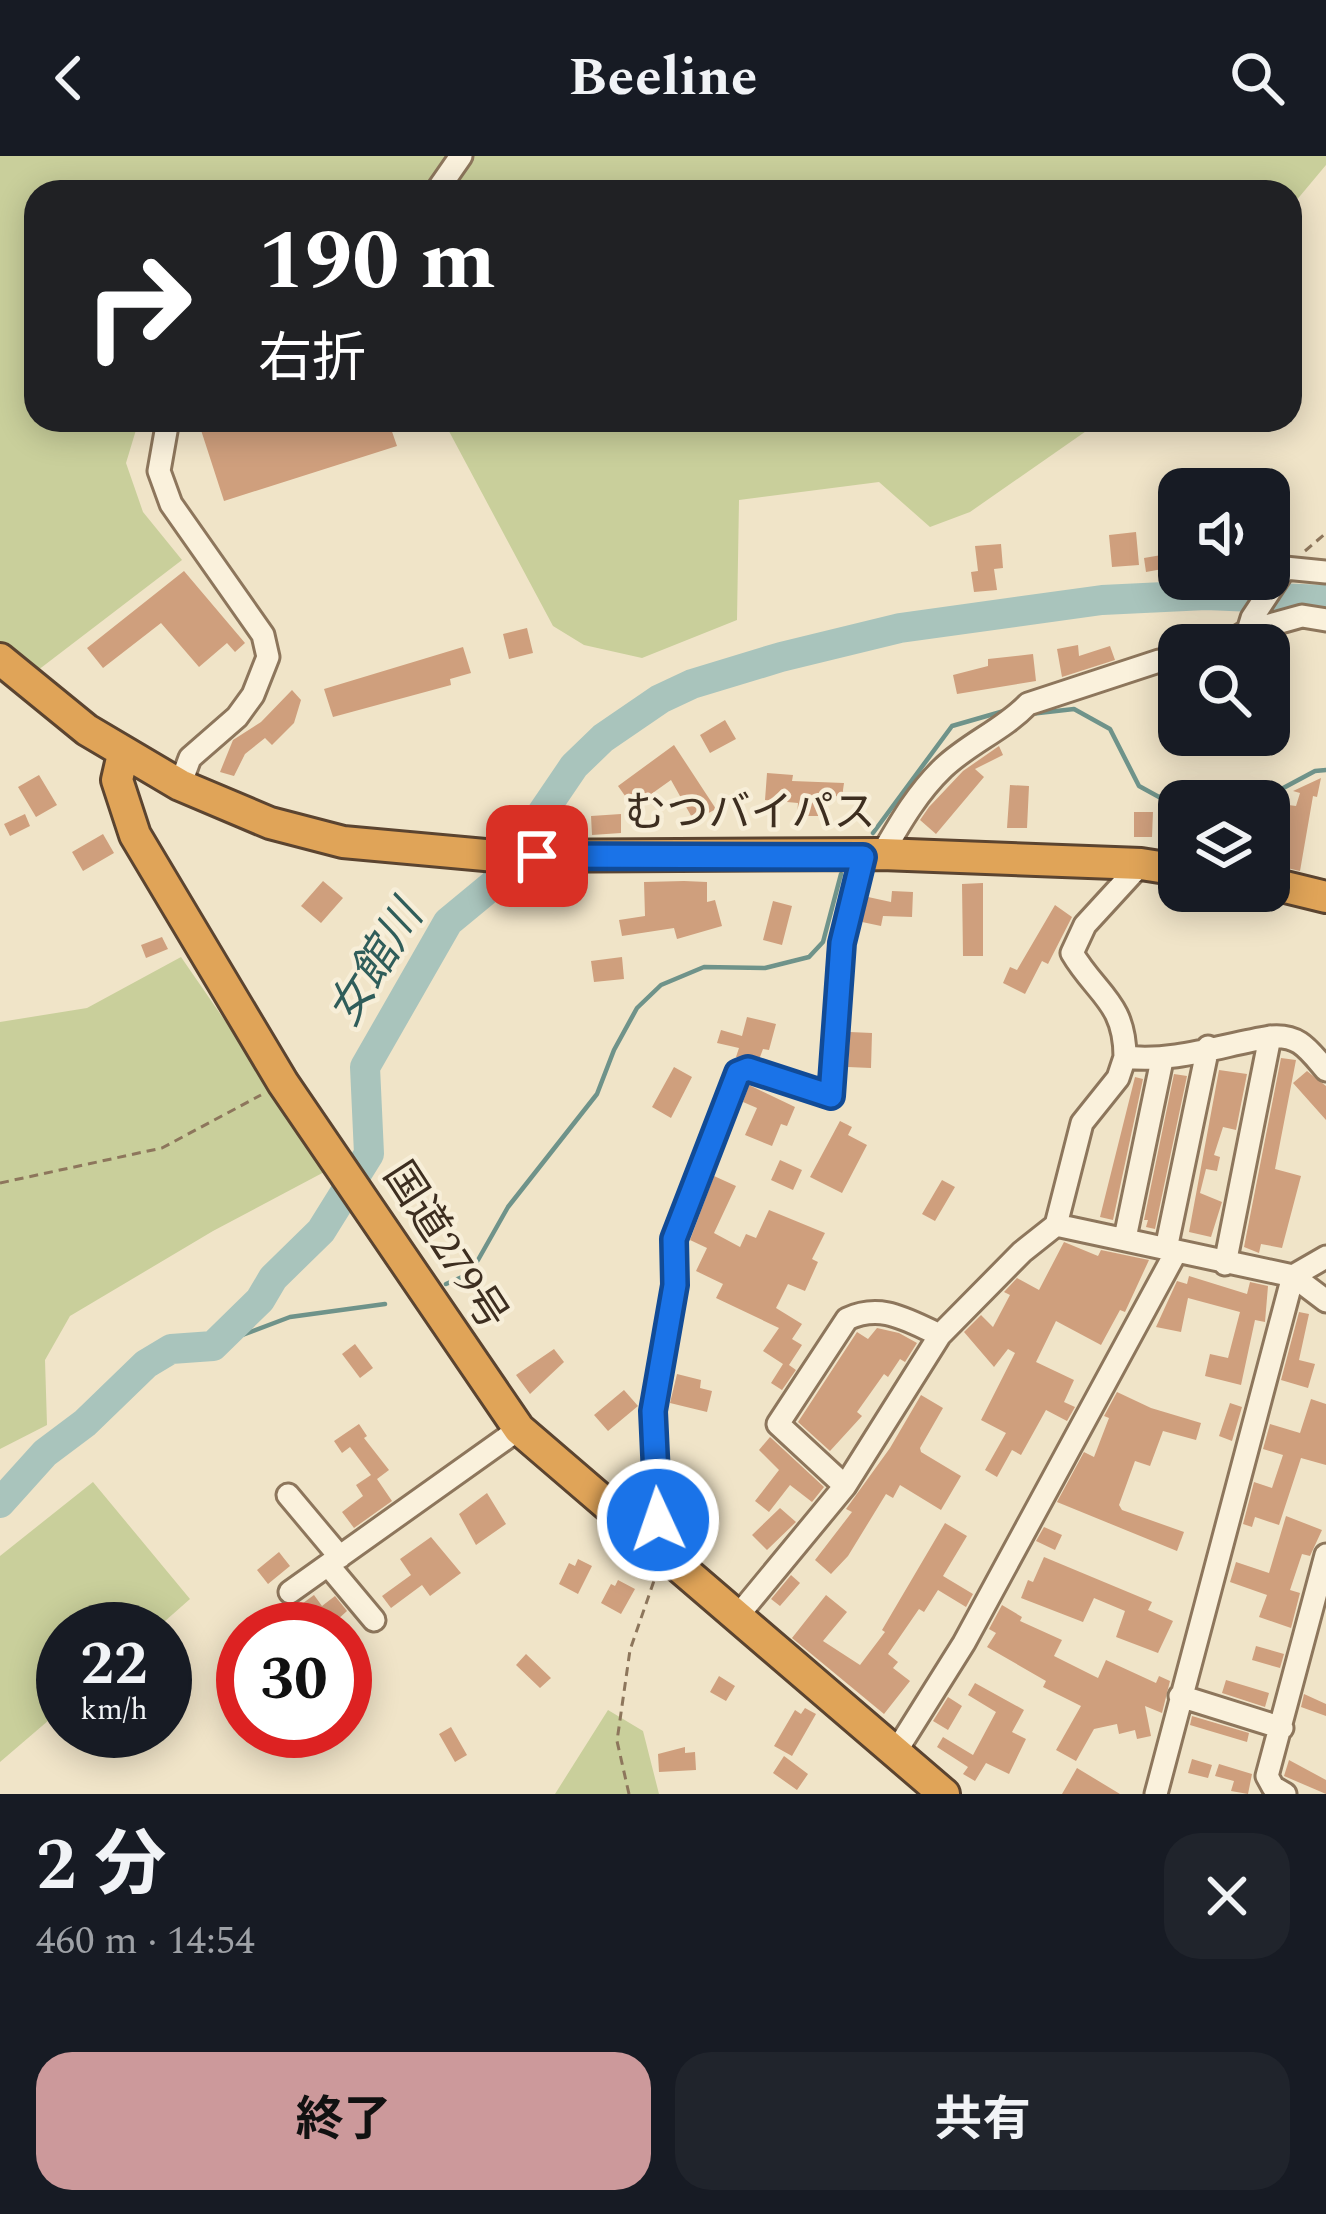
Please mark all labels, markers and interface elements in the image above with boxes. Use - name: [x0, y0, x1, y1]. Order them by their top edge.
- text: Beeline: [569, 37, 757, 119]
- icon: back: [36, 45, 102, 111]
- icon: search: [1224, 45, 1290, 111]
- text: 190 m: [258, 198, 496, 326]
- icon: right: [60, 228, 216, 384]
- text: 右折: [258, 319, 366, 401]
- map controls: [1158, 468, 1290, 912]
- button: sound: [1158, 468, 1290, 600]
- button: search: [1158, 624, 1290, 756]
- button: layers: [1158, 780, 1290, 912]
- street label: むつバイパス: [624, 782, 876, 845]
- pin: [486, 805, 588, 907]
- icon: arrive: [504, 823, 570, 889]
- water label: 女館川: [311, 885, 443, 1040]
- street label: 国道279号: [367, 1150, 523, 1342]
- position arrow: [595, 1457, 721, 1583]
- speed limit sign: 30: [216, 1602, 372, 1758]
- text: 22: [80, 1619, 148, 1711]
- text: km/h: [80, 1687, 148, 1733]
- text: 2 分: [36, 1812, 166, 1921]
- button: close: [1164, 1833, 1290, 1959]
- text: 460 m · 14:54: [36, 1912, 255, 1971]
- button: 終了: [36, 2052, 651, 2190]
- button: 共有: [675, 2052, 1290, 2190]

